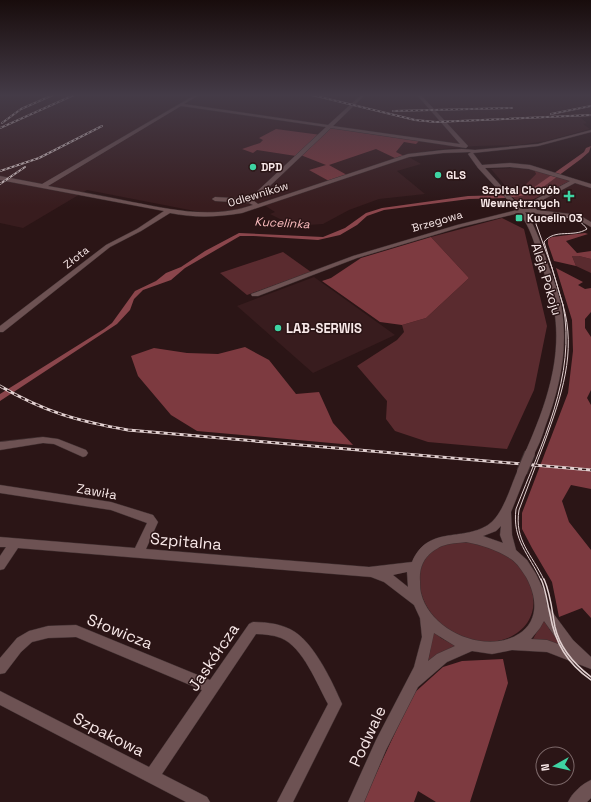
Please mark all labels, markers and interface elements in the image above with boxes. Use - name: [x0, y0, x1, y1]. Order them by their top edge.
- place label: DPD: [261, 160, 282, 174]
- marker: DPD: [248, 162, 258, 172]
- place label: GLS: [446, 168, 466, 182]
- marker: GLS: [433, 170, 443, 180]
- street label: Odlewników: [226, 178, 290, 210]
- place label: Szpital Chorób Wewnętrznych: [481, 183, 560, 210]
- marker: Szpital Chorób Wewnętrznych: [563, 190, 575, 202]
- street label: Brzegowa: [410, 207, 465, 235]
- place label: Kucelin 03: [527, 211, 583, 225]
- marker: Kucelin 03: [514, 213, 524, 223]
- water label: Kucelinka: [254, 214, 310, 232]
- street label: Aleja Pokoju: [527, 241, 566, 317]
- street label: Złota: [61, 242, 92, 271]
- place label: LAB-SERWIS: [286, 320, 362, 337]
- marker: LAB-SERWIS: [273, 323, 283, 333]
- street label: Zawiła: [75, 480, 119, 503]
- street label: Szpitalna: [149, 528, 223, 555]
- street label: Słowicza: [84, 609, 156, 654]
- street label: Jaskółcza: [183, 619, 244, 695]
- street label: Podwale: [344, 702, 391, 770]
- street label: Szpakowa: [70, 708, 148, 761]
- north arrow: [535, 746, 575, 786]
- text: N: [538, 763, 553, 772]

